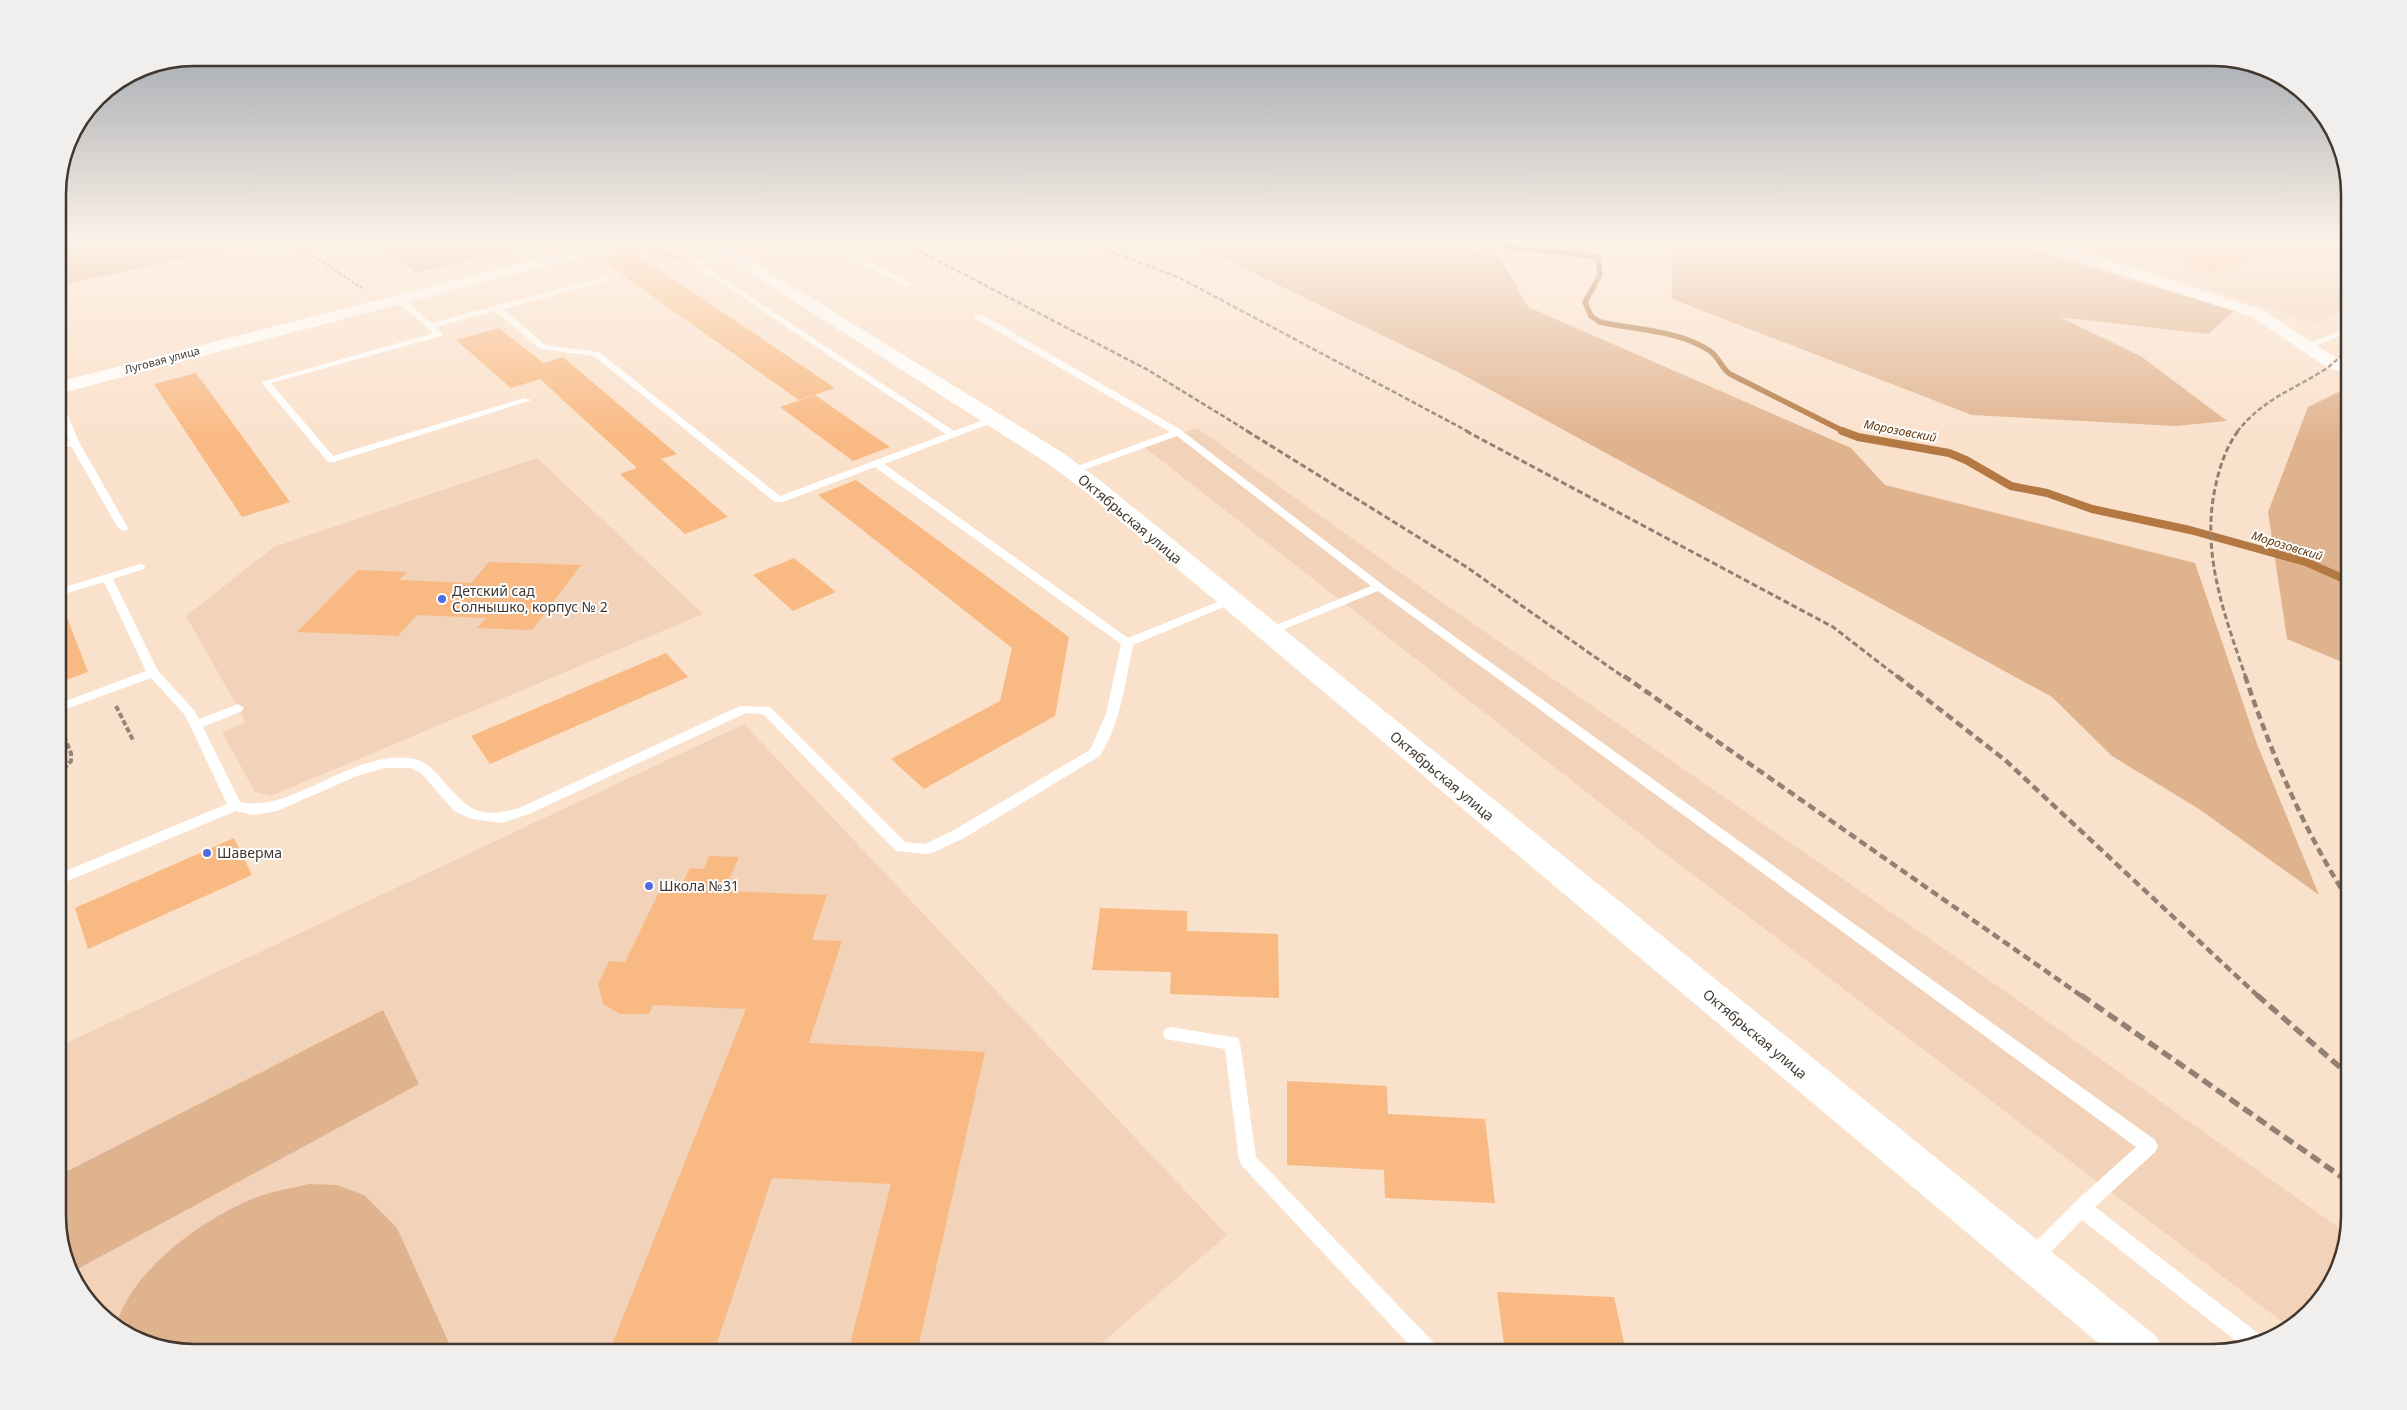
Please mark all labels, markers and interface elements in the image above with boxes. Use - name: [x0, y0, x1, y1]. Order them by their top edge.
- street label: Луговая улица: [123, 342, 201, 377]
- water label: Морозовский: [1862, 415, 1938, 446]
- street label: Октябрьская улица: [1074, 469, 1186, 568]
- water label: Морозовский: [2249, 527, 2325, 564]
- place label: Детский сад Солнышко, корпус № 2: [452, 581, 608, 616]
- marker: Детский сад Солнышко, корпус № 2: [436, 593, 448, 605]
- street label: Октябрьская улица: [1386, 726, 1498, 825]
- place label: Шаверма: [217, 843, 282, 862]
- marker: Шаверма: [201, 847, 213, 859]
- place label: Школа №31: [659, 876, 739, 895]
- marker: Школа №31: [643, 880, 655, 892]
- street label: Октябрьская улица: [1699, 984, 1811, 1083]

